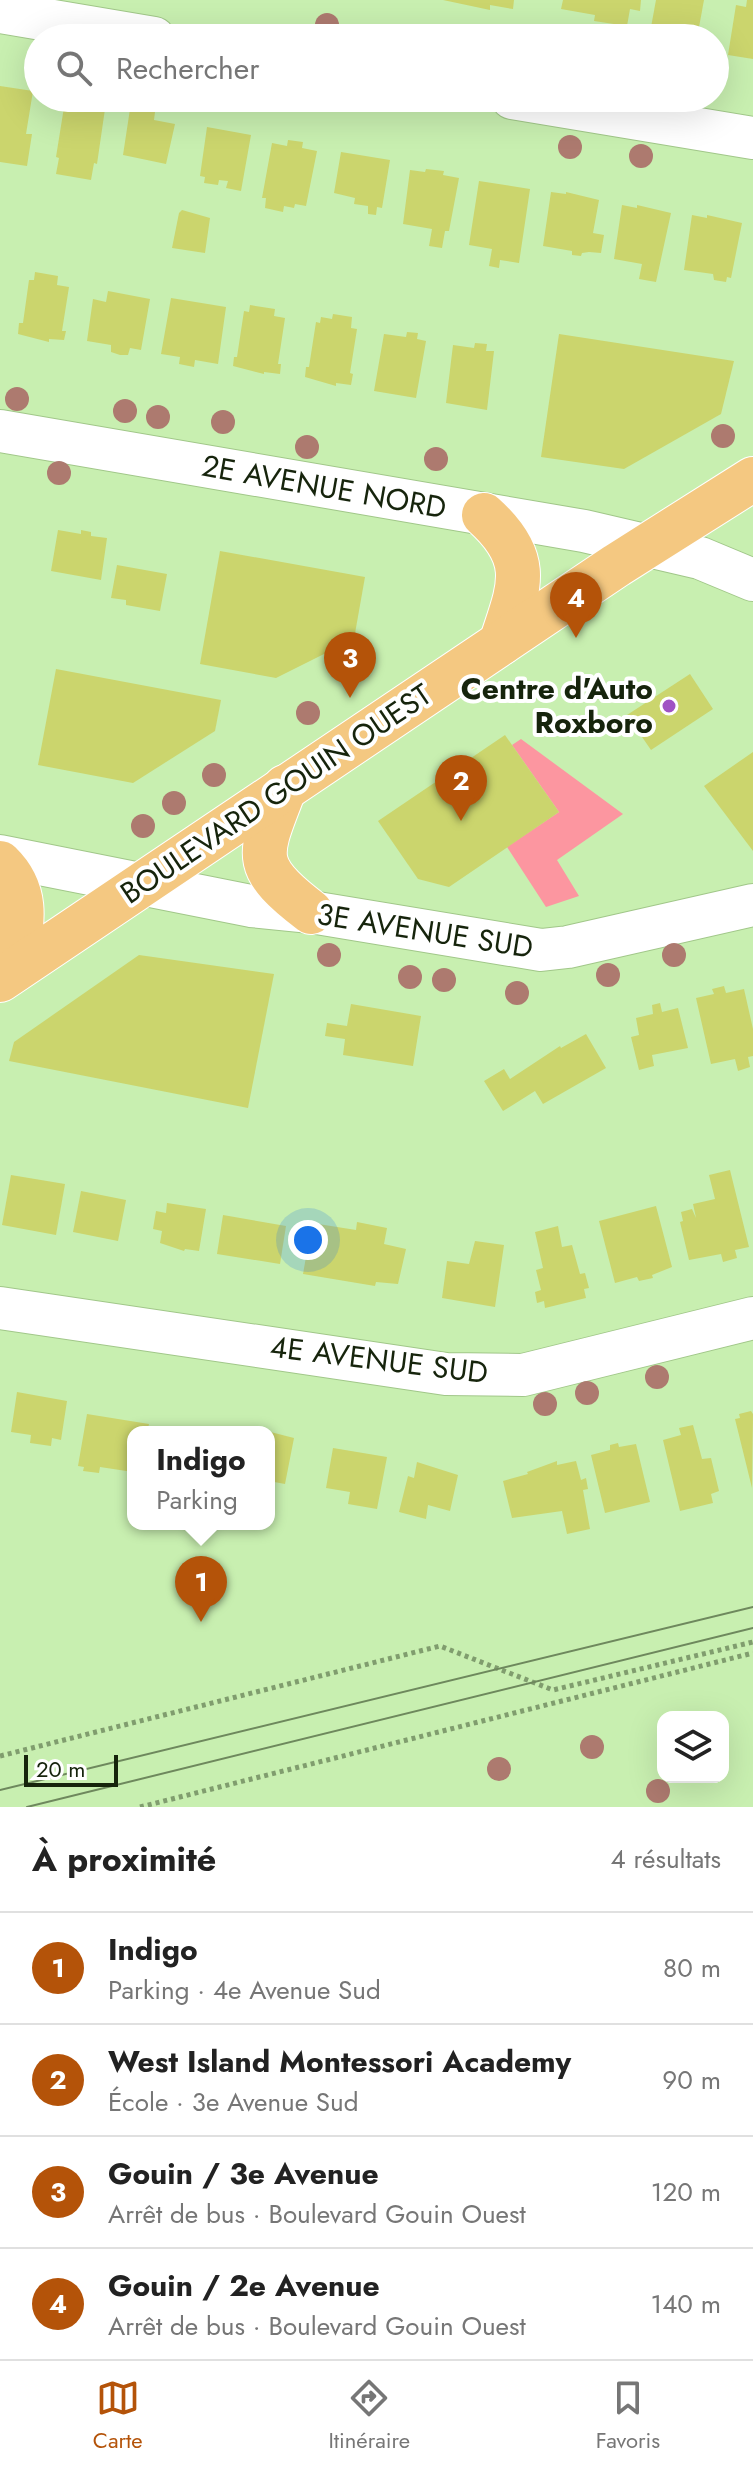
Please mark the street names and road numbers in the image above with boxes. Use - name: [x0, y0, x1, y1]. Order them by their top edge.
- street label: 2E AVENUE NORD: [199, 444, 450, 529]
- street label: BOULEVARD GOUIN OUEST: [112, 673, 440, 914]
- street label: 3E AVENUE SUD: [314, 892, 536, 969]
- street label: 4E AVENUE SUD: [268, 1325, 490, 1394]

